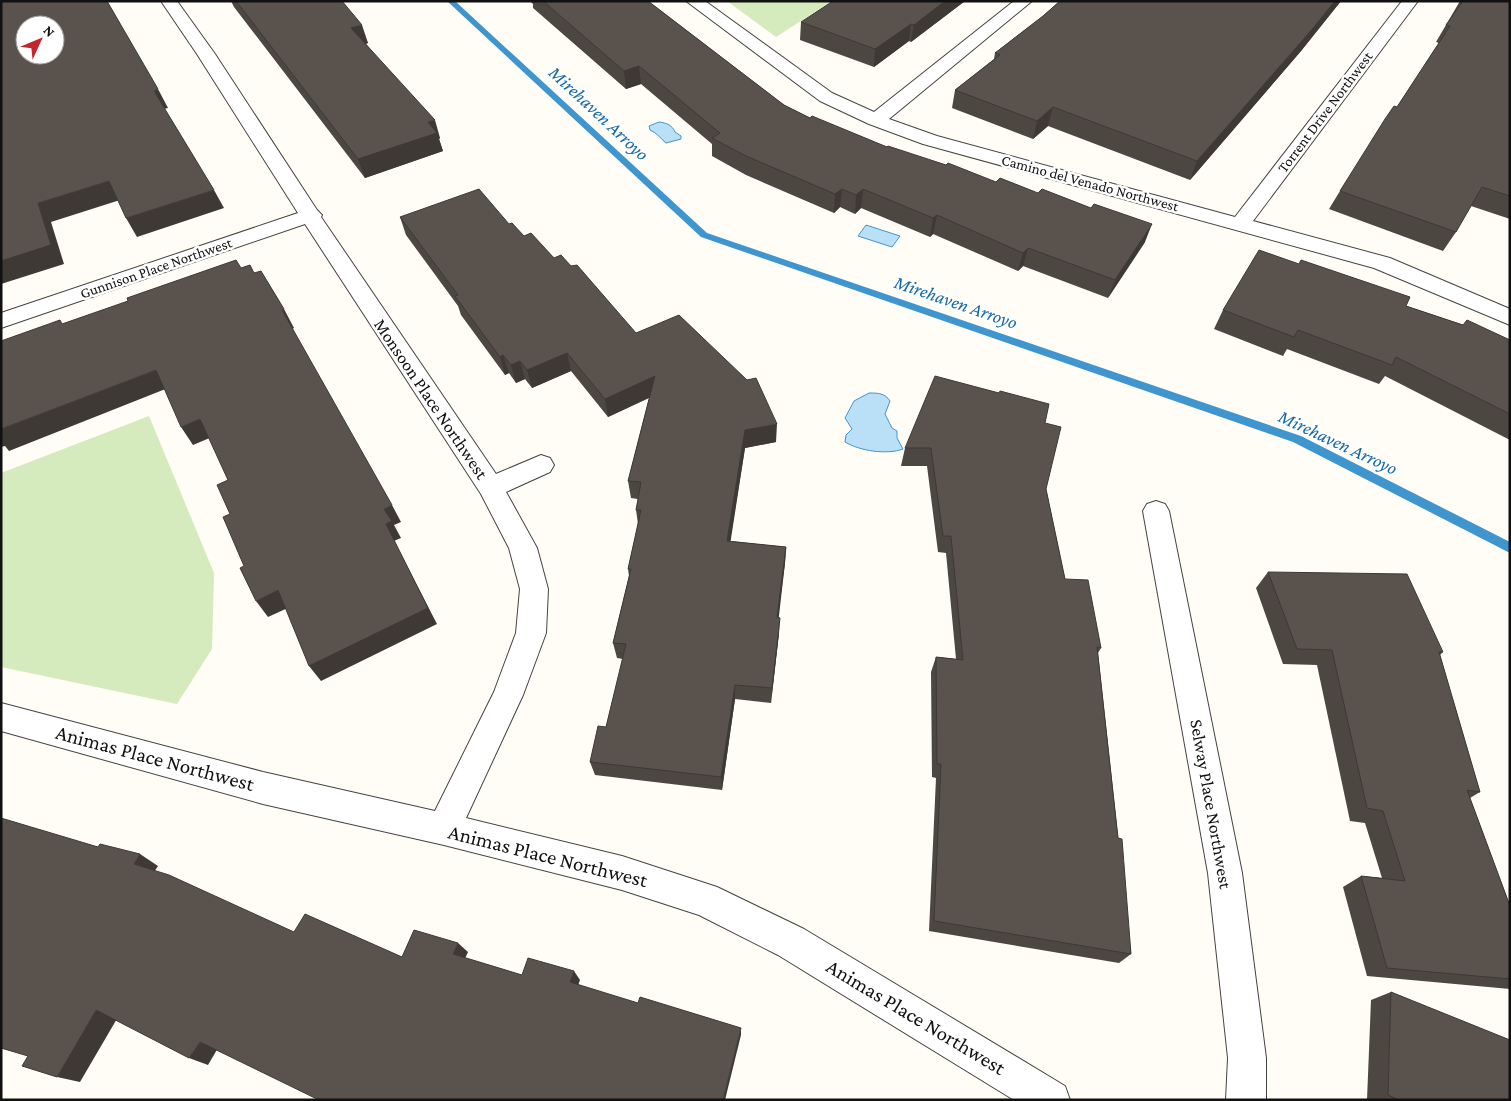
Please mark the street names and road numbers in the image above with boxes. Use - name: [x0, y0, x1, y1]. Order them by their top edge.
- street label: Torrent Drive Northwest: [1274, 48, 1376, 176]
- street label: Camino del Venado Northwest: [1000, 152, 1181, 215]
- street label: Gunnison Place Northwest: [78, 234, 235, 302]
- street label: Monsoon Place Northwest: [370, 315, 493, 484]
- street label: Selway Place Northwest: [1186, 718, 1236, 891]
- street label: Animas Place Northwest: [53, 720, 258, 796]
- street label: Animas Place Northwest: [446, 820, 651, 893]
- street label: Animas Place Northwest: [822, 954, 1011, 1080]

